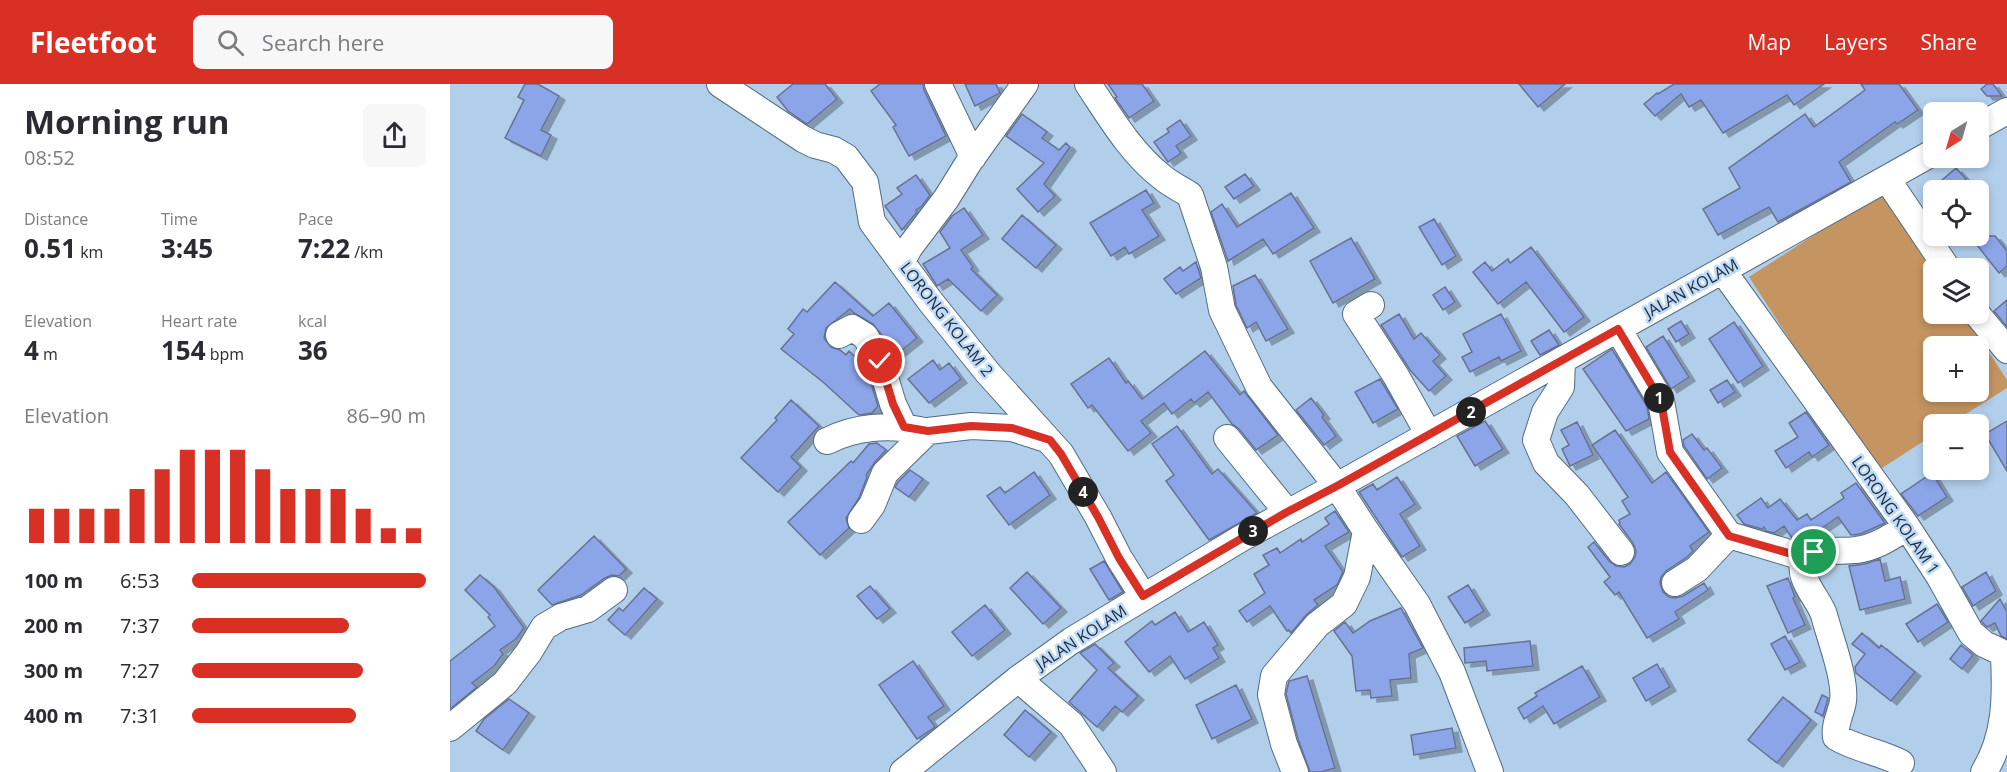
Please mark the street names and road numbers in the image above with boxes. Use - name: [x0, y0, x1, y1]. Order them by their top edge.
- street label: JALAN KOLAM: [1638, 253, 1742, 324]
- street label: LORONG KOLAM 2: [895, 257, 999, 381]
- street label: LORONG KOLAM 1: [1847, 452, 1945, 578]
- street label: JALAN KOLAM: [1030, 599, 1131, 676]

